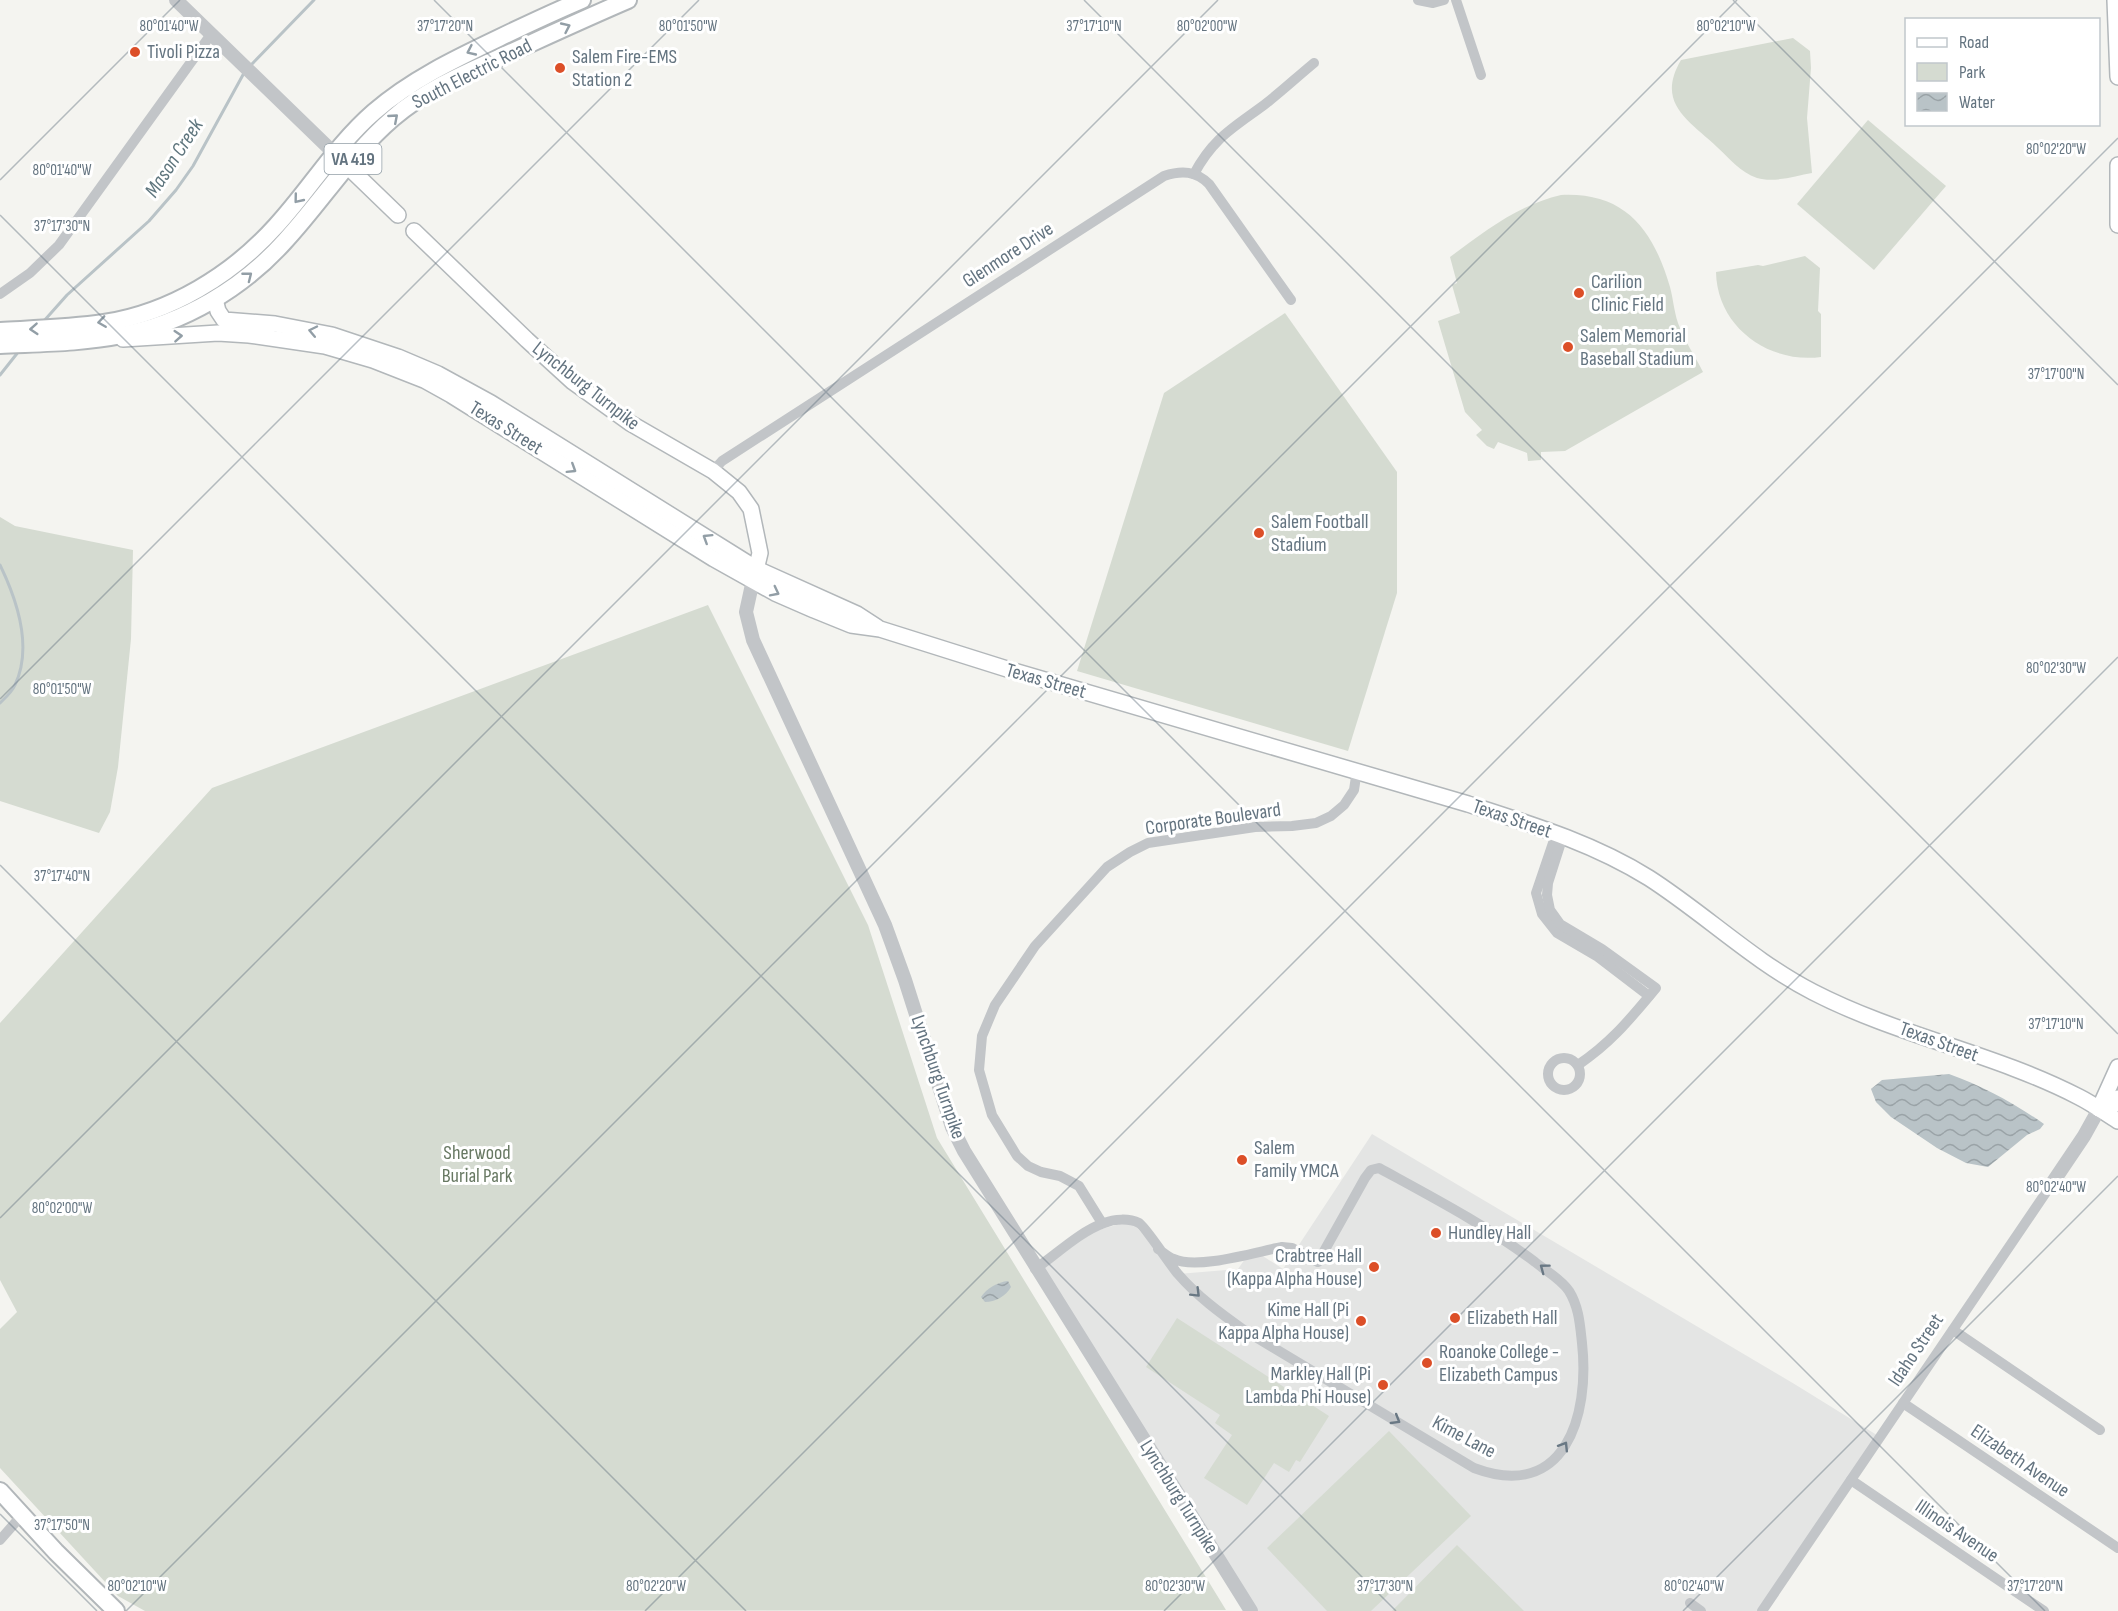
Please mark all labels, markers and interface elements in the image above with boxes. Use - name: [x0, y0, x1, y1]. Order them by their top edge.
- text: 80°01'40"W: [140, 17, 199, 36]
- text: 37°17'20"N: [417, 17, 473, 36]
- text: 80°01'50"W: [659, 17, 718, 36]
- text: 37°17'10"N: [1066, 17, 1122, 36]
- text: 80°02'00"W: [1177, 17, 1237, 36]
- text: 80°02'10"W: [1696, 17, 1756, 36]
- legend: [1905, 18, 2100, 126]
- one-way arrow: [559, 22, 570, 34]
- text: Road: [1959, 32, 1989, 53]
- street label: South Electric Road: [408, 34, 536, 114]
- place label: Tivoli Pizza: [147, 40, 220, 64]
- one-way arrow: [467, 44, 478, 56]
- marker: Tivoli Pizza: [128, 45, 142, 59]
- place label: Salem Fire-EMS Station 2: [572, 45, 677, 92]
- marker: Salem Fire-EMS Station 2: [553, 61, 567, 75]
- text: Park: [1959, 62, 1985, 83]
- text: Water: [1959, 92, 1995, 113]
- water label: Mason Creek: [139, 113, 209, 202]
- one-way arrow: [387, 114, 398, 125]
- text: 80°02'20"W: [2026, 140, 2086, 159]
- road number: VA 419: [324, 144, 382, 174]
- text: 80°01'40"W: [33, 161, 92, 180]
- one-way arrow: [294, 193, 305, 204]
- text: 37°17'30"N: [34, 217, 90, 236]
- street label: Glenmore Drive: [958, 217, 1058, 293]
- place label: Carilion Clinic Field: [1591, 270, 1664, 317]
- one-way arrow: [241, 273, 252, 284]
- marker: Carilion Clinic Field: [1572, 286, 1586, 300]
- one-way arrow: [98, 316, 107, 328]
- one-way arrow: [30, 322, 39, 335]
- place label: Salem Memorial Baseball Stadium: [1580, 324, 1694, 371]
- one-way arrow: [309, 326, 319, 339]
- one-way arrow: [174, 329, 183, 342]
- street label: Lynchburg Turnpike: [528, 337, 644, 435]
- marker: Salem Memorial Baseball Stadium: [1561, 340, 1575, 354]
- text: 37°17'00"N: [2028, 365, 2084, 384]
- street label: Texas Street: [465, 396, 547, 460]
- one-way arrow: [566, 462, 577, 473]
- place label: Salem Football Stadium: [1271, 510, 1368, 557]
- marker: Salem Football Stadium: [1252, 526, 1266, 540]
- one-way arrow: [703, 533, 713, 545]
- one-way arrow: [769, 585, 780, 597]
- street label: Texas Street: [1003, 658, 1089, 704]
- text: 80°02'30"W: [2026, 659, 2086, 678]
- text: 80°01'50"W: [33, 680, 92, 699]
- street label: Texas Street: [1469, 794, 1555, 844]
- street label: Corporate Boulevard: [1144, 798, 1282, 840]
- text: 37°17'40"N: [34, 867, 90, 886]
- street label: Lynchburg Turnpike: [906, 1012, 970, 1142]
- text: 37°17'10"N: [2028, 1015, 2084, 1034]
- street label: Texas Street: [1896, 1017, 1982, 1067]
- place label: Salem Family YMCA: [1254, 1136, 1339, 1183]
- park label: Sherwood Burial Park: [442, 1141, 513, 1188]
- marker: Salem Family YMCA: [1235, 1153, 1249, 1167]
- text: 80°02'40"W: [2026, 1178, 2086, 1197]
- text: 80°02'00"W: [32, 1199, 92, 1218]
- place label: Hundley Hall: [1448, 1221, 1531, 1245]
- marker: Hundley Hall: [1429, 1226, 1443, 1240]
- place label: Crabtree Hall (Kappa Alpha House): [1227, 1244, 1362, 1291]
- marker: Crabtree Hall (Kappa Alpha House): [1367, 1260, 1381, 1274]
- one-way arrow: [1539, 1265, 1550, 1276]
- one-way arrow: [1189, 1285, 1200, 1296]
- place label: Kime Hall (Pi Kappa Alpha House): [1218, 1298, 1349, 1345]
- place label: Elizabeth Hall: [1467, 1306, 1557, 1330]
- street label: Idaho Street: [1883, 1309, 1949, 1391]
- marker: Elizabeth Hall: [1448, 1311, 1462, 1325]
- marker: Kime Hall (Pi Kappa Alpha House): [1354, 1314, 1368, 1328]
- place label: Roanoke College - Elizabeth Campus: [1439, 1340, 1559, 1387]
- marker: Roanoke College - Elizabeth Campus: [1420, 1356, 1434, 1370]
- place label: Markley Hall (Pi Lambda Phi House): [1245, 1362, 1371, 1409]
- marker: Markley Hall (Pi Lambda Phi House): [1376, 1378, 1390, 1392]
- street label: Kime Lane: [1428, 1410, 1500, 1464]
- one-way arrow: [1390, 1412, 1400, 1424]
- street label: Elizabeth Avenue: [1966, 1419, 2074, 1503]
- street label: Lynchburg Turnpike: [1135, 1436, 1223, 1558]
- one-way arrow: [1556, 1442, 1568, 1452]
- street label: Illinois Avenue: [1911, 1494, 2003, 1568]
- text: 37°17'50"N: [34, 1516, 90, 1535]
- text: 80°02'10"W: [107, 1577, 167, 1596]
- text: 80°02'20"W: [626, 1577, 686, 1596]
- text: 80°02'30"W: [1145, 1577, 1205, 1596]
- text: 37°17'30"N: [1357, 1577, 1413, 1596]
- text: 80°02'40"W: [1664, 1577, 1724, 1596]
- text: 37°17'20"N: [2007, 1577, 2063, 1596]

